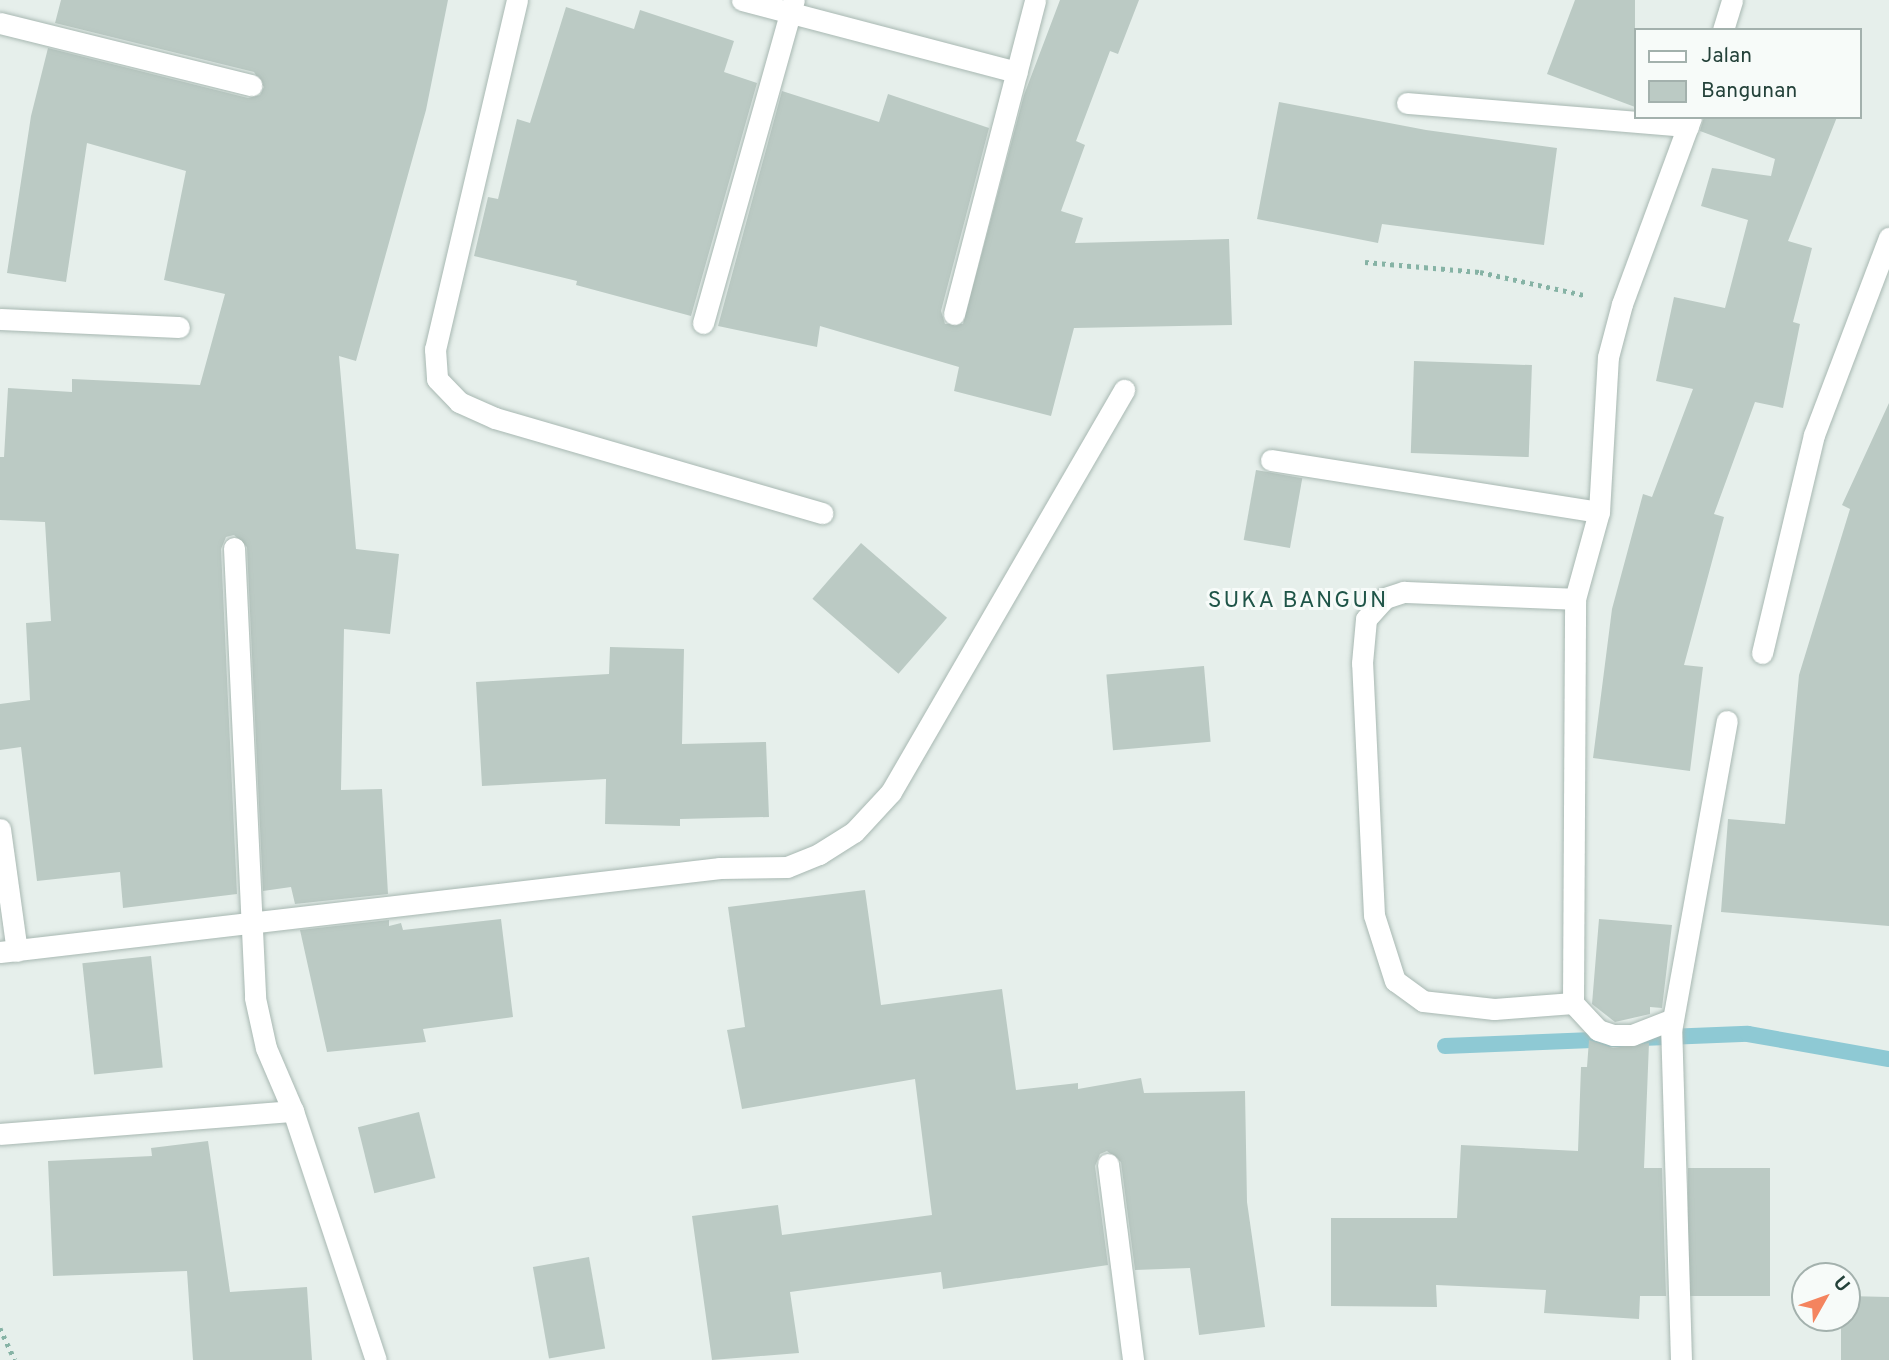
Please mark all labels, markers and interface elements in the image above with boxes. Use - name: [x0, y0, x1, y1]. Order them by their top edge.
- legend: [1633, 28, 1861, 119]
- text: Jalan: [1701, 43, 1752, 70]
- text: Bangunan: [1701, 78, 1797, 105]
- district label: SUKA BANGUN: [1209, 588, 1387, 616]
- north arrow: [1791, 1262, 1861, 1332]
- text: U: [1827, 1272, 1854, 1298]

